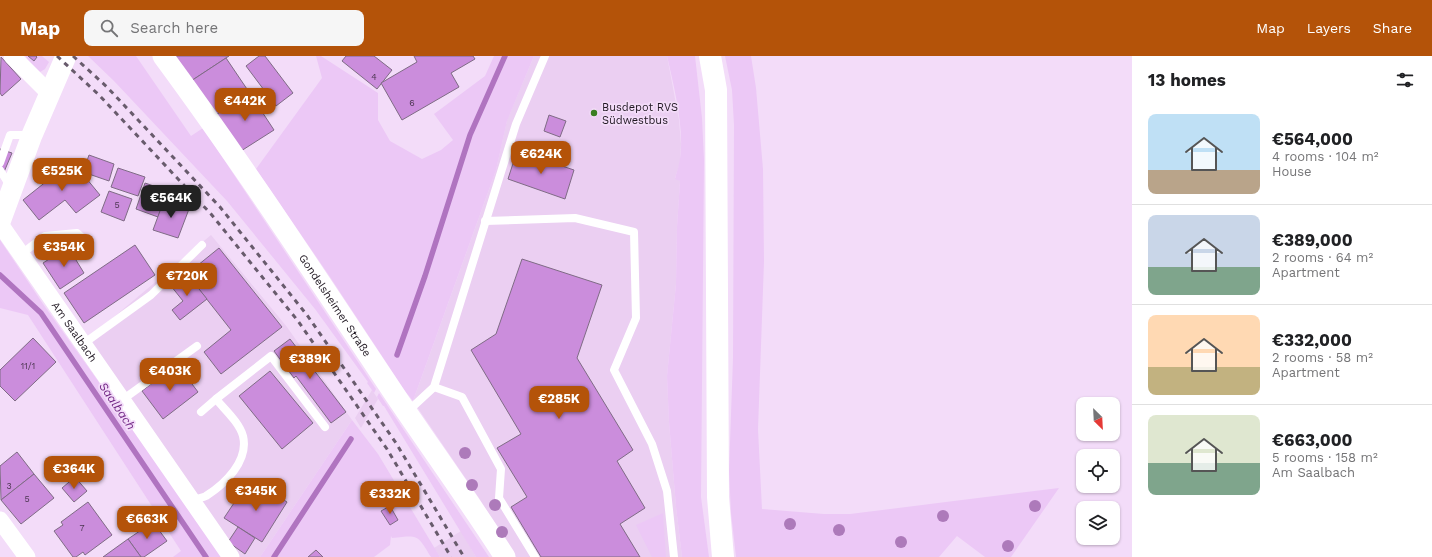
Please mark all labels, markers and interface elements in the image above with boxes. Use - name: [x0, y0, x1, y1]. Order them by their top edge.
- search box: [84, 10, 364, 46]
- text: Map: [20, 17, 60, 40]
- icon: search: [98, 17, 120, 39]
- text: Search here: [130, 19, 218, 37]
- text: Map: [1256, 20, 1285, 36]
- text: Layers: [1307, 20, 1351, 36]
- text: Share: [1373, 20, 1412, 36]
- icon: filters: [1394, 69, 1416, 91]
- text: 13 homes: [1148, 70, 1226, 90]
- house number: 4: [371, 72, 377, 82]
- pin: €442K: [217, 88, 273, 122]
- text: €442K: [224, 93, 266, 108]
- house number: 6: [409, 98, 415, 108]
- place label: Busdepot RVS Südwestbus: [602, 101, 678, 127]
- marker: Busdepot RVS Südwestbus: [589, 108, 599, 118]
- text: €564,000: [1272, 129, 1353, 149]
- icon: home: [1180, 130, 1228, 178]
- pin: €624K: [513, 141, 569, 175]
- text: €624K: [520, 146, 562, 161]
- text: 4 rooms · 104 m²: [1272, 149, 1379, 164]
- pin: €525K: [34, 158, 90, 192]
- text: €525K: [41, 163, 83, 178]
- text: House: [1272, 164, 1312, 179]
- pin: €564K: [143, 185, 199, 219]
- text: €564K: [150, 190, 192, 205]
- house number: 5: [114, 200, 120, 210]
- text: €389,000: [1272, 230, 1353, 250]
- icon: home: [1180, 231, 1228, 279]
- pin: €354K: [36, 234, 92, 268]
- text: €354K: [43, 239, 85, 254]
- text: 2 rooms · 64 m²: [1272, 250, 1373, 265]
- street label: Gondelsheimer Straße: [296, 252, 374, 359]
- pin: €720K: [159, 263, 215, 297]
- text: Apartment: [1272, 265, 1340, 280]
- text: €720K: [166, 268, 208, 283]
- street label: Am Saalbach: [49, 299, 100, 365]
- text: €332,000: [1272, 330, 1352, 350]
- icon: home: [1180, 331, 1228, 379]
- pin: €389K: [282, 346, 338, 380]
- text: 2 rooms · 58 m²: [1272, 350, 1373, 365]
- text: €389K: [289, 351, 331, 366]
- pin: €403K: [142, 358, 198, 392]
- house number: 11/1: [21, 361, 35, 371]
- text: €403K: [149, 363, 191, 378]
- text: Apartment: [1272, 365, 1340, 380]
- water label: Saalbach: [96, 379, 138, 433]
- pin: €285K: [531, 386, 587, 420]
- text: €285K: [538, 391, 580, 406]
- north arrow: [1076, 397, 1120, 441]
- map controls: [1076, 397, 1120, 545]
- text: €663,000: [1272, 430, 1353, 450]
- icon: home: [1180, 431, 1228, 479]
- button: locate: [1076, 449, 1120, 493]
- text: 5 rooms · 158 m²: [1272, 450, 1378, 465]
- pin: €364K: [46, 456, 102, 490]
- text: €364K: [53, 461, 95, 476]
- text: Am Saalbach: [1272, 465, 1355, 480]
- pin: €345K: [228, 478, 284, 512]
- house number: 3: [6, 481, 12, 491]
- pin: €332K: [362, 481, 418, 515]
- text: €345K: [235, 483, 277, 498]
- text: €332K: [369, 486, 411, 501]
- house number: 5: [24, 494, 30, 504]
- button: layers: [1076, 501, 1120, 545]
- pin: €663K: [119, 506, 175, 540]
- text: €663K: [126, 511, 168, 526]
- house number: 7: [79, 523, 85, 533]

